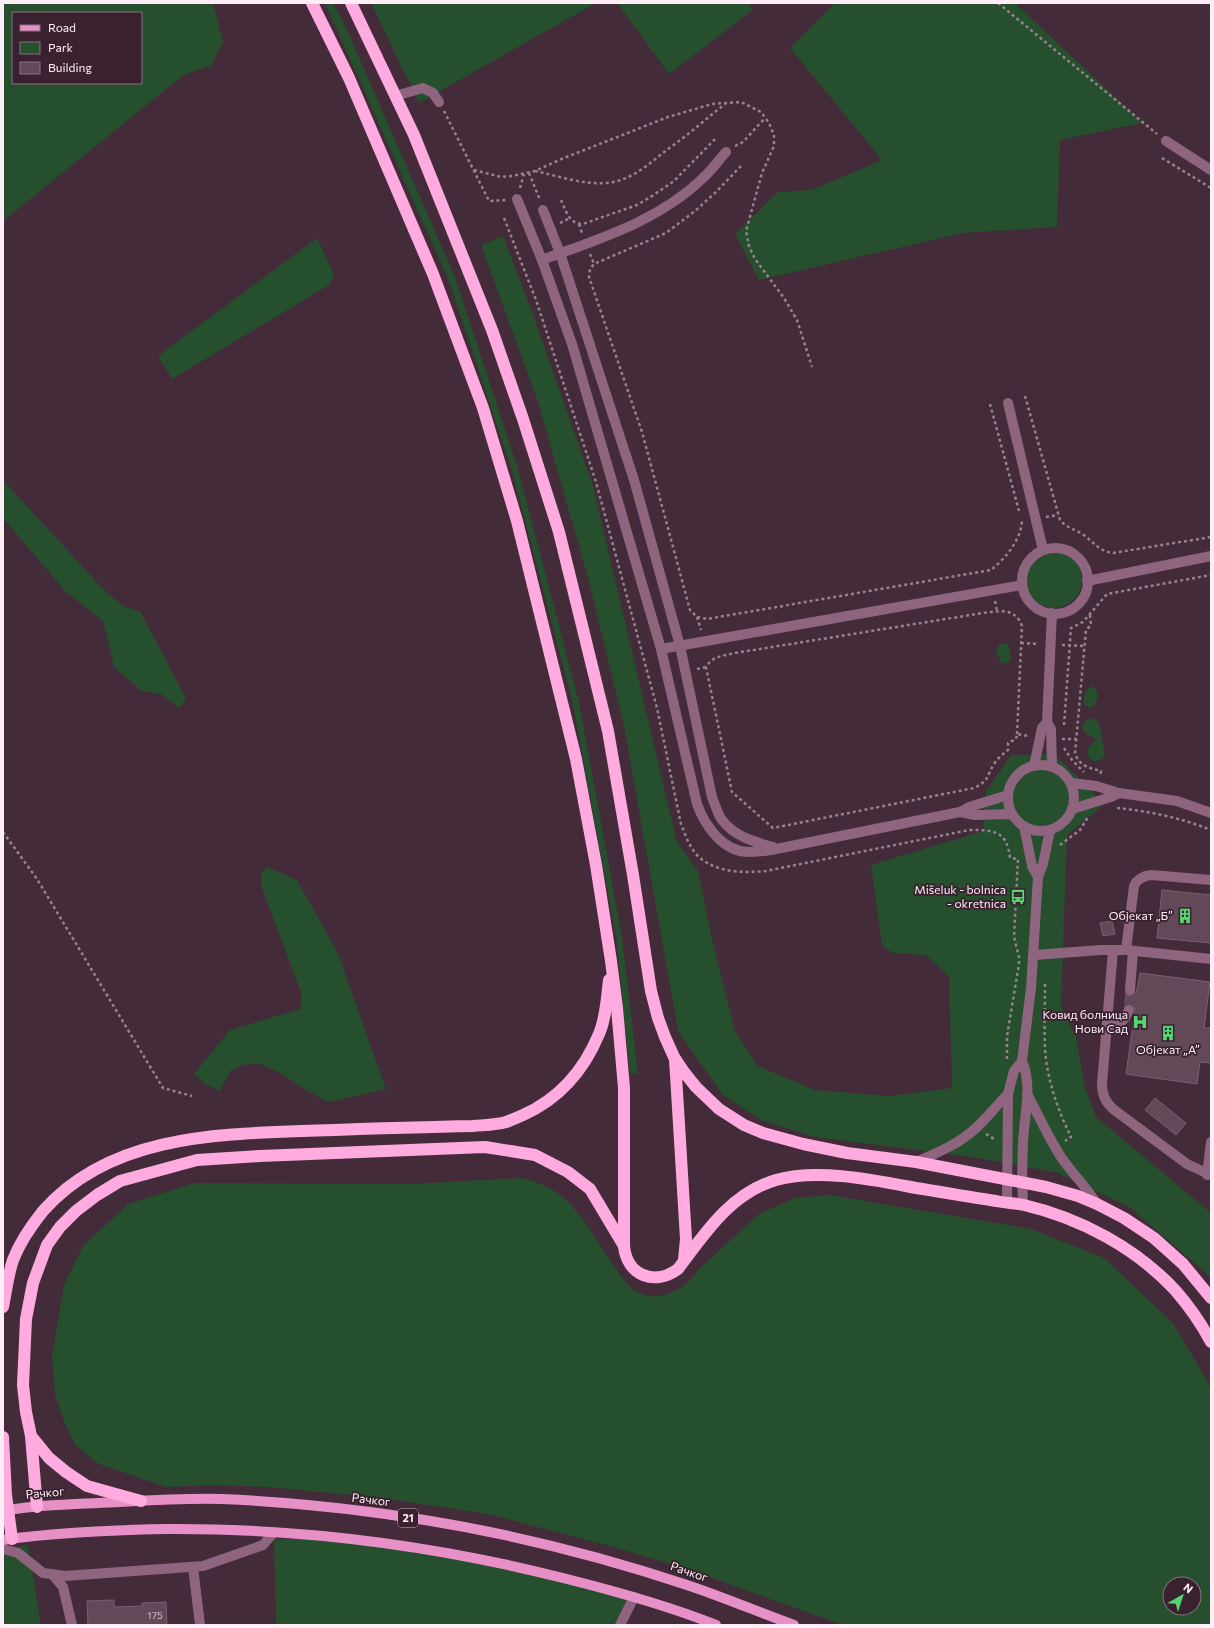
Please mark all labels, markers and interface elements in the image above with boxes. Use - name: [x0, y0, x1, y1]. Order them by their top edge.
- legend: [12, 12, 142, 84]
- text: Road: [48, 20, 76, 34]
- text: Park: [48, 40, 74, 54]
- text: Building: [48, 60, 92, 74]
- place label: Mišeluk - bolnica - okretnica: [914, 882, 1006, 910]
- bus stop icon: Mišeluk - bolnica - okretnica: [1009, 888, 1027, 906]
- building icon: Објекат „Б”: [1176, 907, 1194, 925]
- place label: Објекат „Б”: [1109, 908, 1173, 922]
- place label: Ковид болница Нови Сад: [1042, 1007, 1128, 1035]
- hospital icon: Ковид болница Нови Сад: [1131, 1013, 1149, 1031]
- building icon: Објекат „А”: [1159, 1024, 1177, 1042]
- place label: Објекат „А”: [1136, 1042, 1200, 1056]
- street label: Рачког: [25, 1483, 65, 1501]
- street label: Рачког: [351, 1490, 391, 1508]
- road number: 21: [398, 1509, 418, 1527]
- street label: Рачког: [669, 1558, 710, 1584]
- north arrow: [1162, 1576, 1202, 1616]
- text: N: [1181, 1580, 1196, 1595]
- house number: 175: [147, 1609, 163, 1621]

